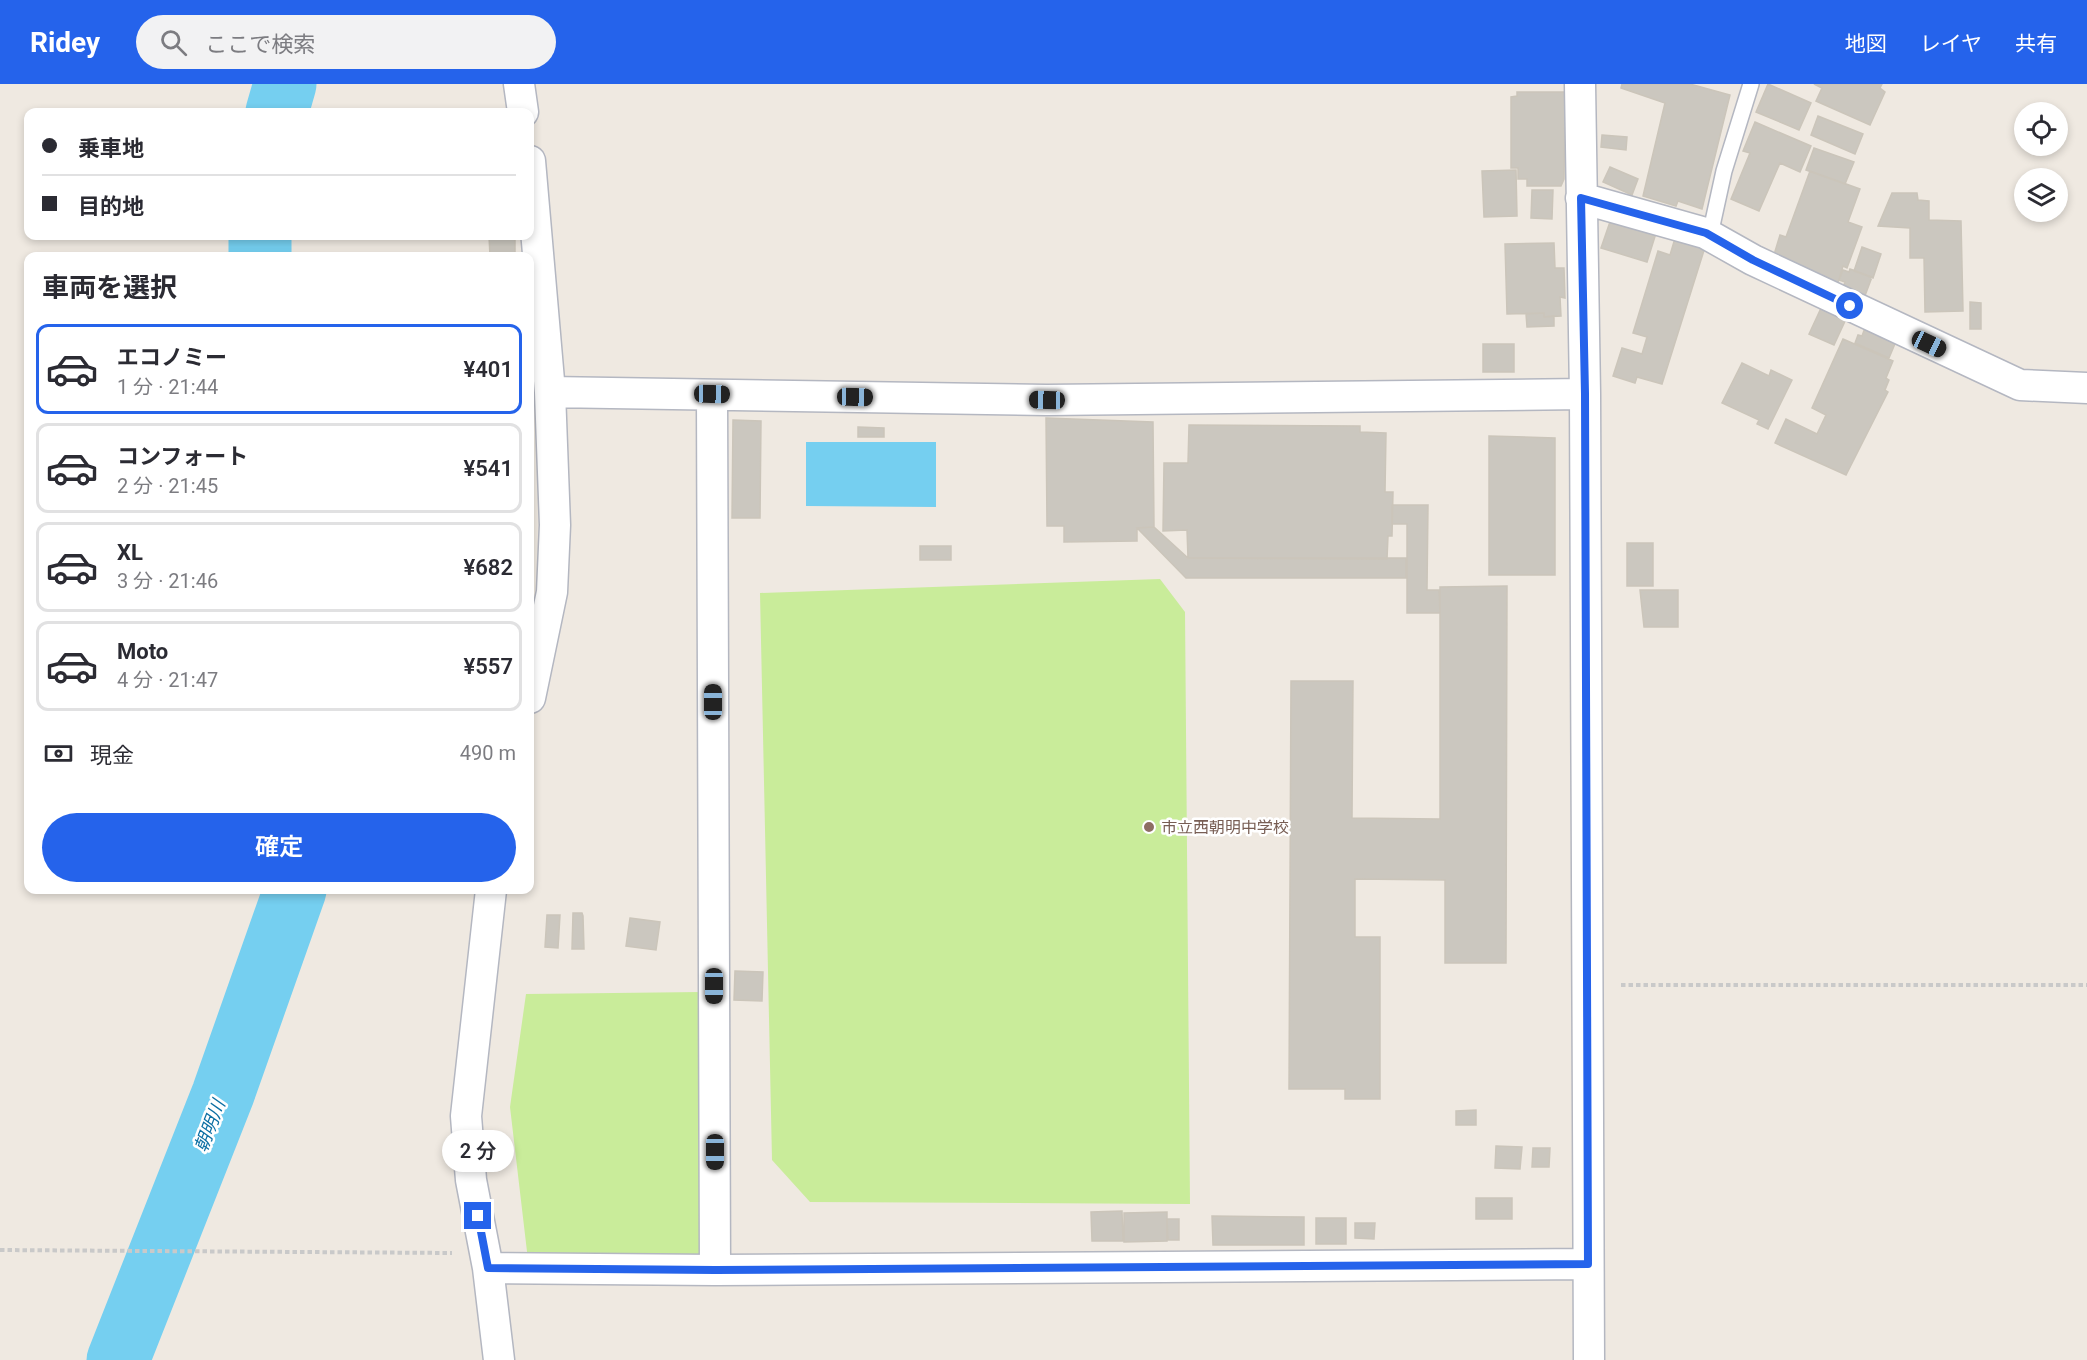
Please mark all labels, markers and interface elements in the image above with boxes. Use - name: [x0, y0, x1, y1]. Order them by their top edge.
- search box: [136, 15, 556, 69]
- text: Ridey: [30, 26, 100, 59]
- icon: search: [157, 26, 190, 59]
- text: ここで検索: [205, 32, 315, 57]
- text: 地図: [1845, 32, 1887, 56]
- text: レイヤ: [1920, 32, 1982, 56]
- text: 共有: [2015, 32, 2057, 56]
- map controls: [2014, 102, 2068, 222]
- button: locate: [2014, 102, 2068, 156]
- text: 乗車地: [78, 136, 144, 161]
- button: layers: [2014, 168, 2068, 222]
- text: 目的地: [78, 194, 144, 219]
- text: 車両を選択: [42, 272, 177, 304]
- route start: [1836, 292, 1863, 319]
- car: [1909, 328, 1949, 360]
- icon: car: [45, 342, 99, 396]
- text: エコノミー: [117, 345, 227, 370]
- text: ¥401: [464, 357, 513, 382]
- text: 1 分 · 21:44: [117, 375, 218, 399]
- car: [694, 385, 730, 403]
- car: [837, 388, 873, 406]
- car: [1029, 391, 1065, 409]
- icon: car: [45, 441, 99, 495]
- text: コンフォート: [117, 444, 248, 469]
- text: ¥541: [464, 456, 513, 481]
- text: 2 分 · 21:45: [117, 474, 218, 498]
- icon: car: [45, 540, 99, 594]
- text: XL: [117, 540, 143, 565]
- text: ¥682: [464, 555, 513, 580]
- text: 3 分 · 21:46: [117, 569, 218, 593]
- icon: car: [45, 639, 99, 693]
- text: Moto: [117, 639, 168, 664]
- text: ¥557: [464, 654, 513, 679]
- text: 4 分 · 21:47: [117, 668, 218, 692]
- car: [704, 684, 722, 720]
- icon: cash: [42, 737, 75, 770]
- text: 490 m: [460, 741, 516, 765]
- text: 現金: [90, 743, 134, 768]
- button: 確定: [42, 813, 516, 882]
- place label: 市立西朝明中学校: [1161, 818, 1289, 837]
- marker: 市立西朝明中学校: [1142, 820, 1156, 834]
- car: [705, 968, 723, 1004]
- water label: 朝明川: [190, 1095, 230, 1155]
- callout: 2 分: [442, 1129, 514, 1171]
- car: [706, 1134, 724, 1170]
- text: 2 分: [460, 1139, 496, 1163]
- route end: [464, 1202, 491, 1229]

